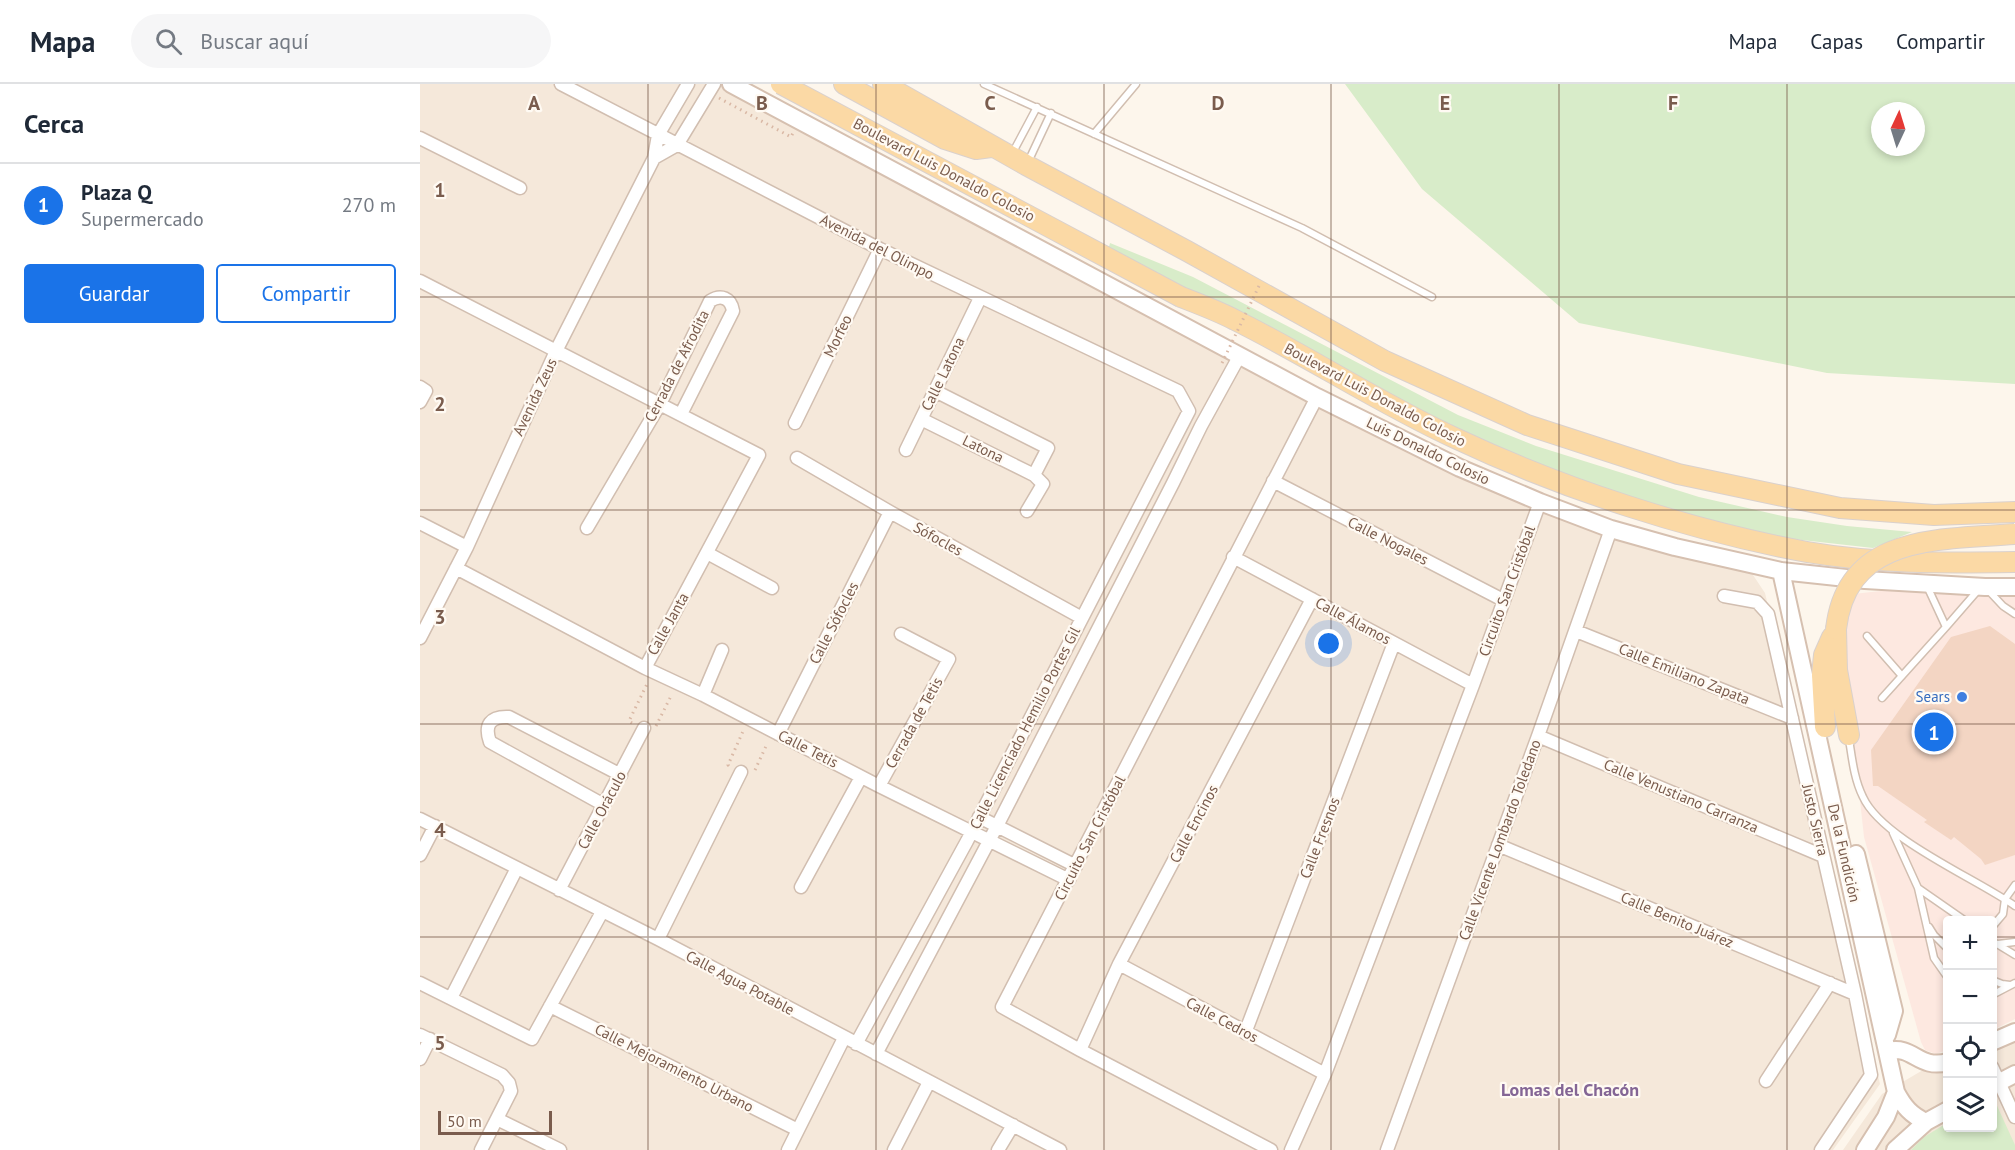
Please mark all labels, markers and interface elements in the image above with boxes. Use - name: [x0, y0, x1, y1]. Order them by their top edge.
- search box: [131, 14, 551, 68]
- text: Mapa: [30, 23, 95, 60]
- icon: search: [152, 25, 185, 58]
- text: Buscar aquí: [200, 27, 309, 55]
- text: Mapa: [1729, 28, 1777, 55]
- text: Capas: [1810, 28, 1863, 55]
- text: Compartir: [1896, 28, 1985, 55]
- text: A: [528, 90, 541, 116]
- text: B: [756, 90, 768, 116]
- text: C: [984, 90, 996, 116]
- text: D: [1212, 90, 1225, 116]
- text: E: [1440, 90, 1450, 116]
- text: F: [1668, 90, 1678, 116]
- north arrow: [1871, 102, 1925, 156]
- text: Cerca: [24, 107, 84, 140]
- street label: Boulevard Luis Donaldo Colosio: [850, 113, 1038, 226]
- text: 1: [434, 177, 446, 203]
- text: Plaza Q: [81, 178, 152, 206]
- text: 1: [38, 192, 49, 218]
- text: 270 m: [342, 192, 396, 218]
- text: Supermercado: [81, 206, 204, 232]
- street label: Avenida del Olimpo: [817, 210, 938, 284]
- button: Guardar: [24, 264, 204, 323]
- button: Compartir: [216, 264, 396, 323]
- street label: Cerrada de Afrodita: [640, 307, 713, 425]
- street label: Morfeo: [819, 311, 856, 360]
- street label: Calle Latona: [917, 334, 969, 414]
- street label: Boulevard Luis Donaldo Colosio: [1281, 339, 1469, 451]
- street label: Avenida Zeus: [508, 355, 561, 439]
- text: 2: [434, 391, 446, 417]
- street label: Luis Donaldo Colosio: [1364, 413, 1492, 489]
- street label: Latona: [959, 430, 1007, 467]
- street label: Calle Nogales: [1345, 512, 1432, 569]
- street label: Sófocles: [910, 517, 966, 560]
- street label: Circuito San Cristóbal: [1474, 522, 1539, 659]
- street label: Calle Sófocles: [805, 578, 862, 667]
- street label: Calle Janta: [643, 589, 693, 658]
- street label: Calle Álamos: [1312, 593, 1394, 648]
- text: 3: [434, 604, 446, 630]
- street label: Calle Licenciado Hemilio Portes Gil: [965, 623, 1084, 832]
- your location: [1314, 629, 1343, 658]
- street label: Calle Emiliano Zapata: [1616, 639, 1752, 708]
- street label: Cerrada de Tetis: [881, 674, 946, 772]
- place label: Sears: [1916, 687, 1950, 706]
- marker: Sears: [1955, 690, 1969, 704]
- pin: 1: [1914, 710, 1954, 754]
- street label: Calle Tetis: [775, 725, 842, 772]
- street label: Calle Vicente Lombardo Toledano: [1454, 737, 1545, 943]
- street label: Calle Venustiano Carranza: [1601, 754, 1761, 837]
- street label: Calle Oráculo: [573, 767, 630, 852]
- street label: Circuito San Cristóbal: [1050, 772, 1130, 903]
- street label: Calle Encinos: [1165, 781, 1222, 866]
- street label: Justo Sierra: [1798, 781, 1833, 858]
- street label: Calle Fresnos: [1295, 795, 1344, 881]
- street label: De la Fundición: [1824, 802, 1865, 904]
- text: 4: [434, 817, 446, 843]
- street label: Calle Benito Juárez: [1618, 887, 1737, 952]
- map controls: [1943, 916, 1997, 1132]
- button: +: [1943, 916, 1997, 970]
- street label: Calle Agua Potable: [683, 946, 798, 1019]
- button: −: [1943, 970, 1997, 1024]
- street label: Calle Cedros: [1183, 993, 1262, 1047]
- street label: Calle Mejoramiento Urbano: [592, 1019, 757, 1116]
- button: locate: [1943, 1024, 1997, 1078]
- text: 5: [434, 1030, 446, 1056]
- district label: Lomas del Chacón: [1501, 1078, 1639, 1101]
- button: layers: [1943, 1078, 1997, 1132]
- scale bar: [438, 1108, 552, 1136]
- text: 50 m: [447, 1111, 482, 1131]

